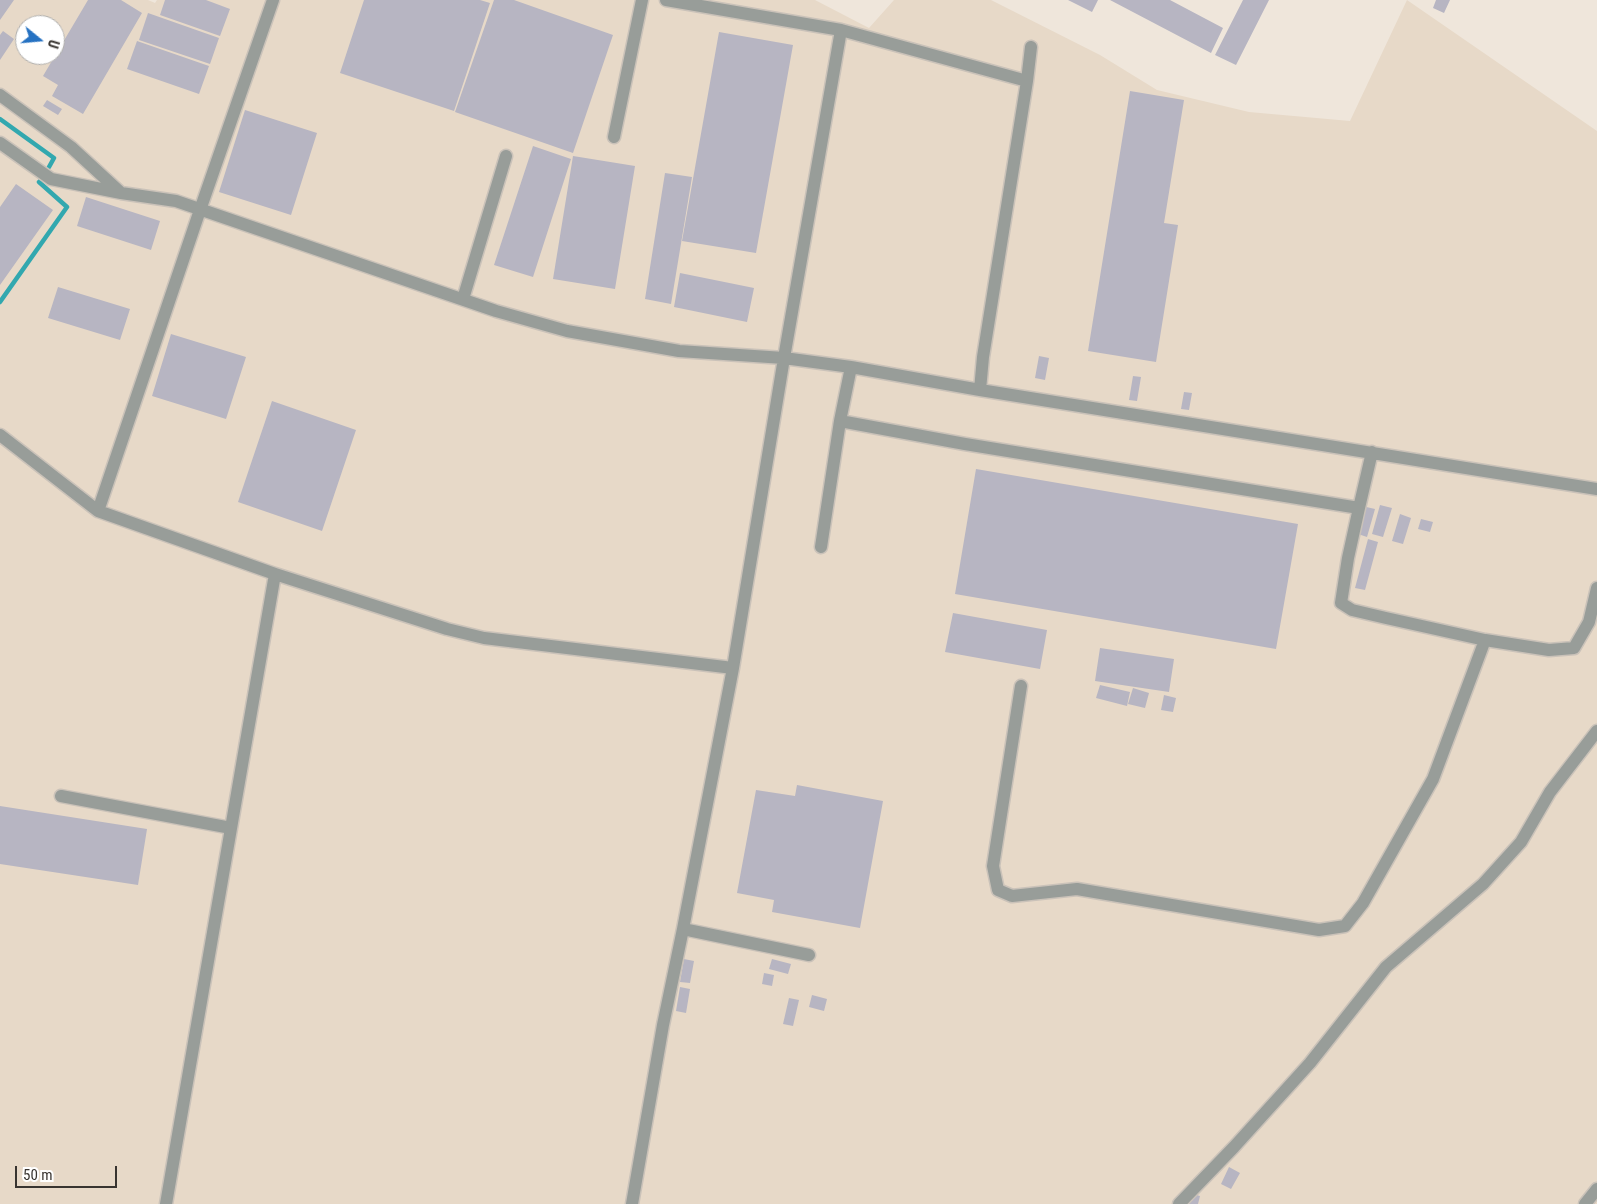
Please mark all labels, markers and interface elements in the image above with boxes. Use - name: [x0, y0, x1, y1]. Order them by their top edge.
- north arrow: [15, 15, 65, 65]
- text: U: [45, 38, 62, 50]
- scale bar: [18, 1156, 120, 1188]
- text: 50 m: [23, 1166, 53, 1184]

